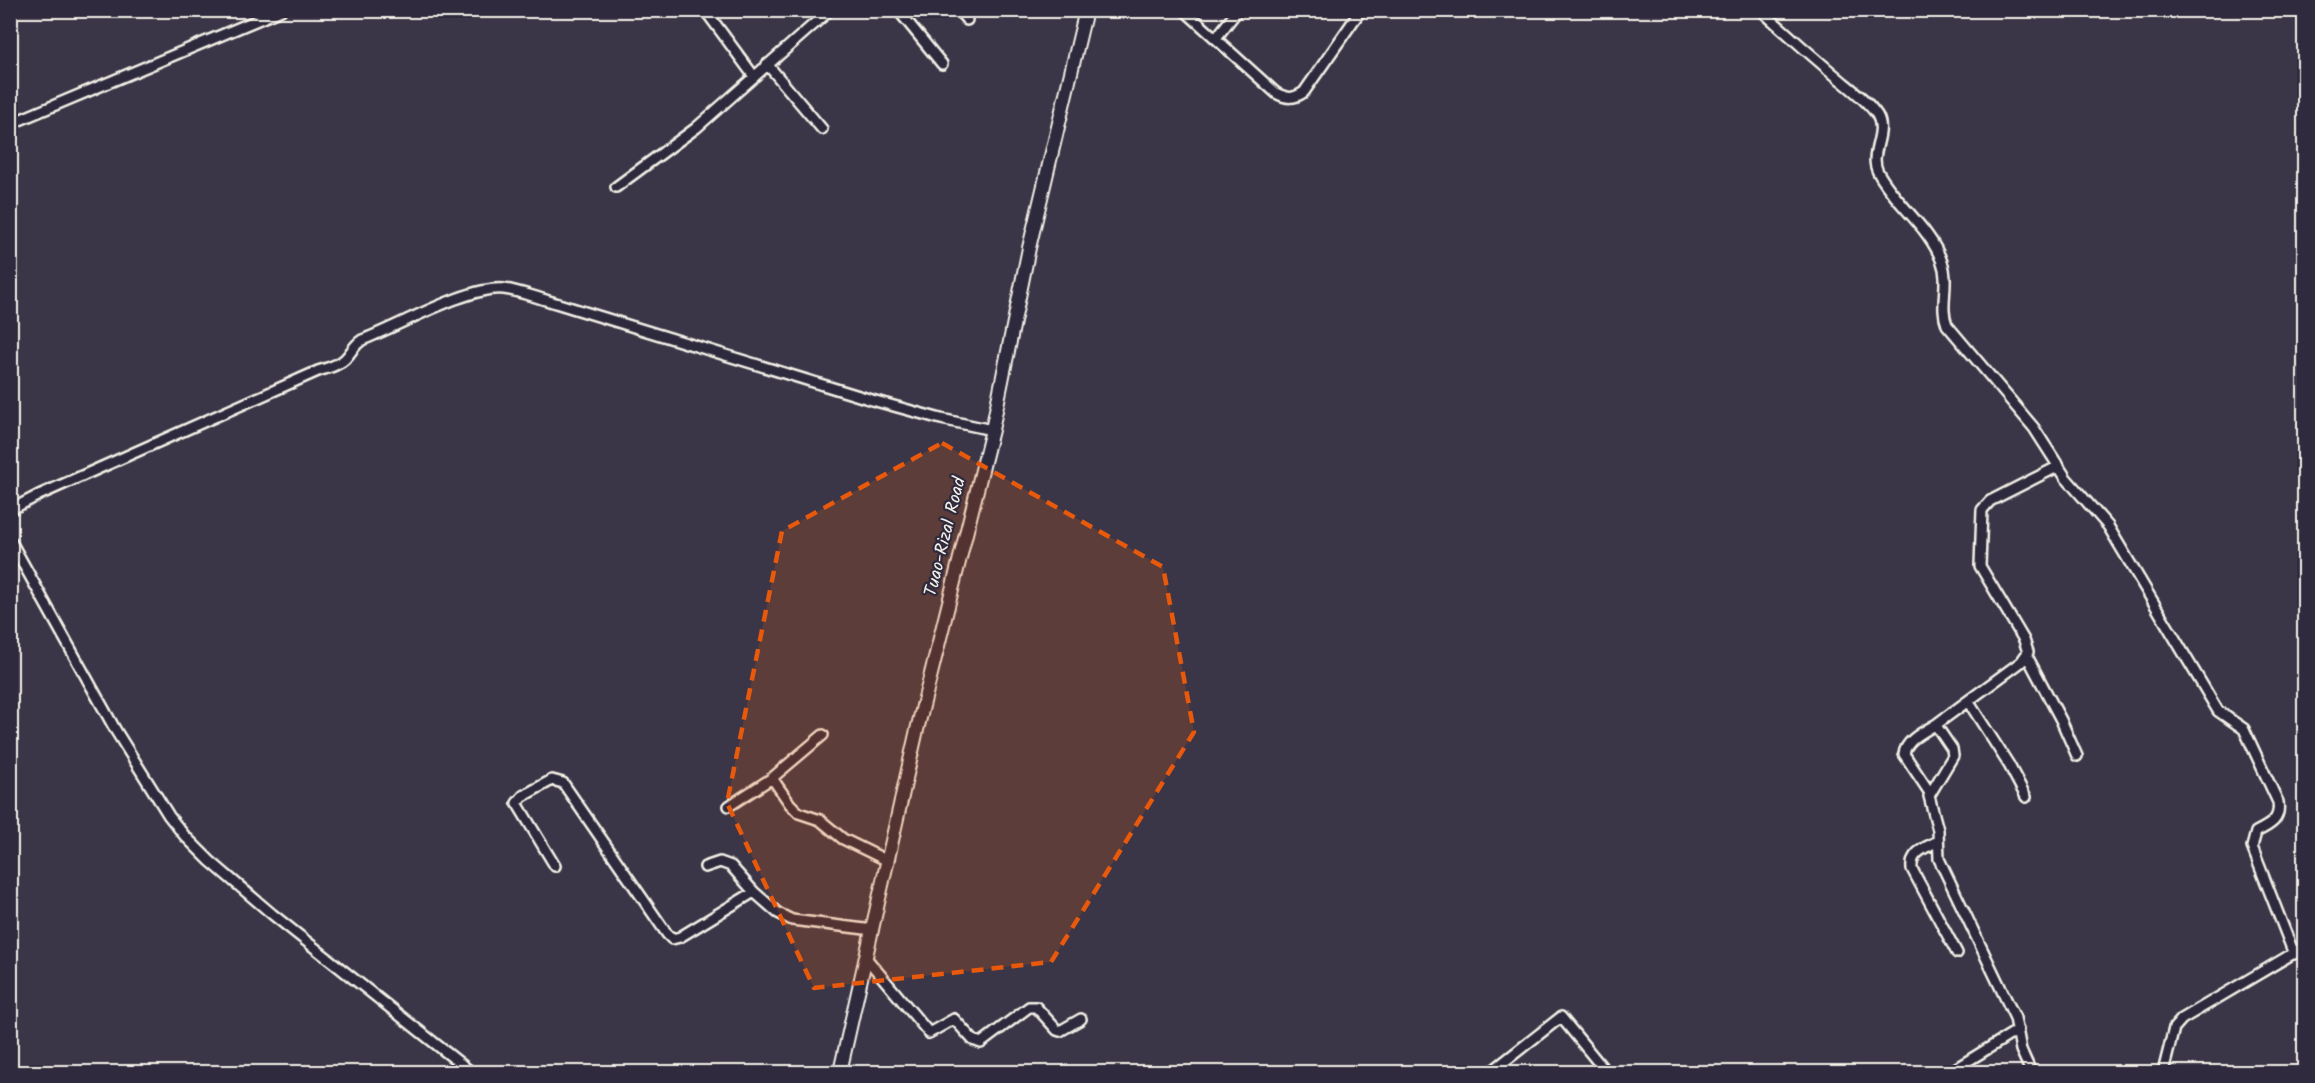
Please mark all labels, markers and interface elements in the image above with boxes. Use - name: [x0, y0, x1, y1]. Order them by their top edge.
- street label: Tuao-Rizal Road: [917, 473, 975, 600]

